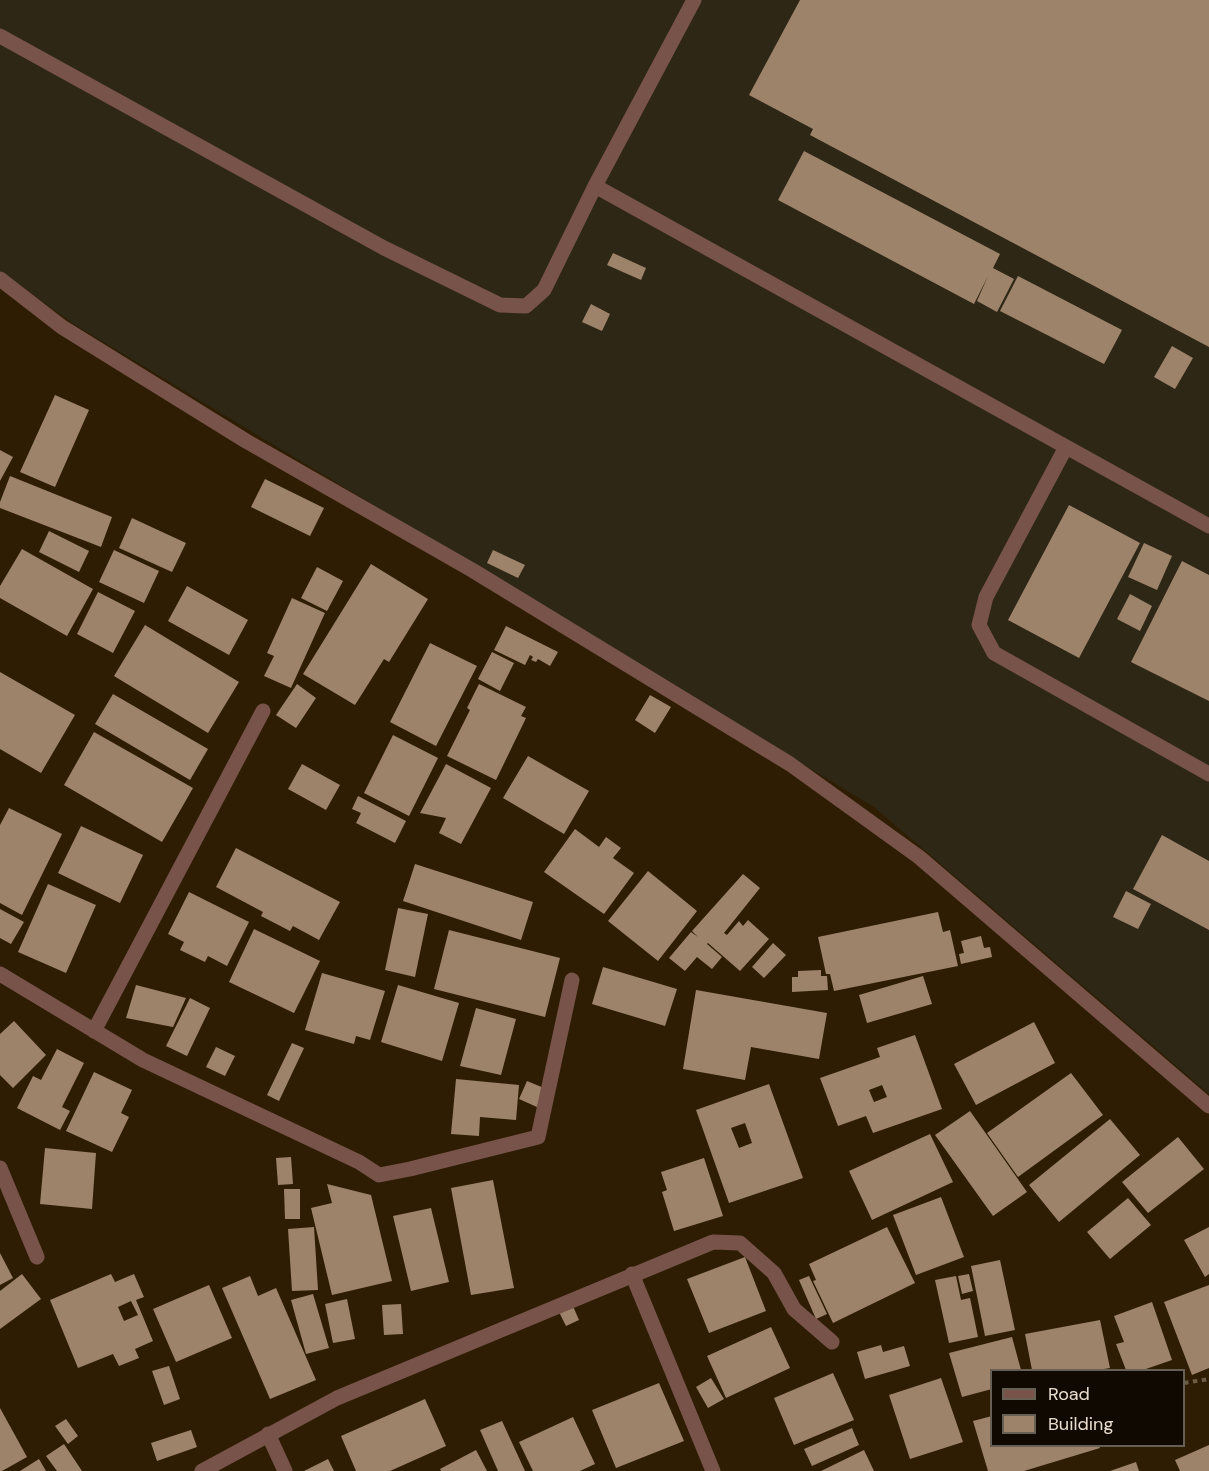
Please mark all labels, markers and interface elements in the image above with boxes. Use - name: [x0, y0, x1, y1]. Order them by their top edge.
- legend: [990, 1369, 1185, 1447]
- text: Road: [1048, 1382, 1090, 1406]
- text: Building: [1048, 1412, 1113, 1436]

